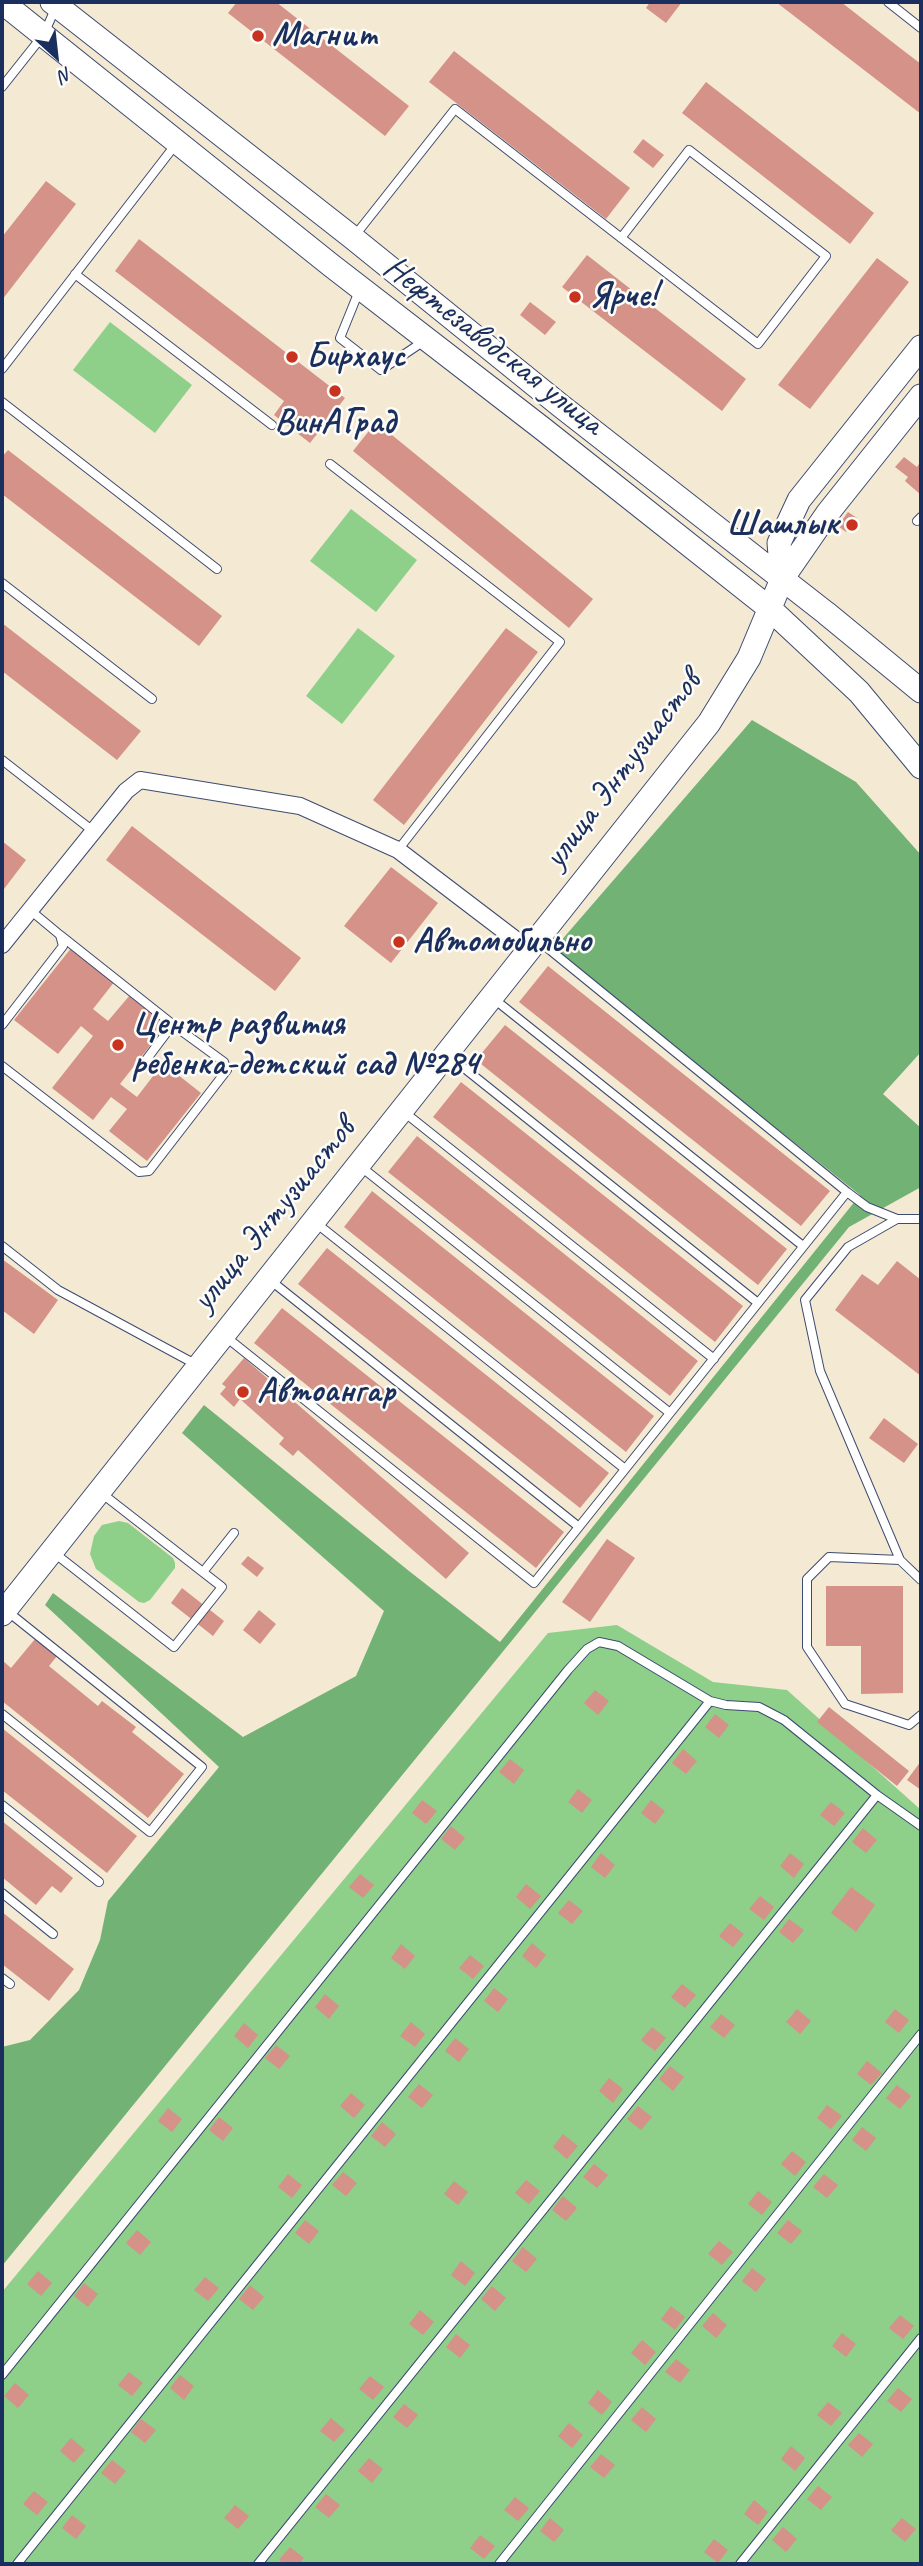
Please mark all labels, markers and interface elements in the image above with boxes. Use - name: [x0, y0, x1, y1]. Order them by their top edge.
- place label: Магнит: [272, 15, 378, 57]
- north arrow: [21, 21, 91, 91]
- marker: Магнит: [250, 28, 266, 44]
- text: N: [55, 61, 76, 88]
- street label: Нефтезаводская улица: [375, 247, 611, 445]
- place label: Ярче!: [589, 276, 656, 318]
- marker: Ярче!: [567, 289, 583, 305]
- place label: Бирхаус: [306, 336, 405, 378]
- marker: Бирхаус: [284, 349, 300, 365]
- marker: ВинАГрад: [327, 383, 343, 399]
- place label: ВинАГрад: [274, 402, 396, 444]
- place label: Шашлык: [726, 504, 838, 546]
- marker: Шашлык: [844, 517, 860, 533]
- street label: улица Энтузиастов: [535, 663, 711, 877]
- place label: Автомобильно: [413, 921, 591, 963]
- marker: Автомобильно: [391, 934, 407, 950]
- place label: Центр развития ребенка-детский сад №284: [132, 1004, 479, 1086]
- marker: Центр развития ребенка-детский сад №284: [110, 1037, 126, 1053]
- street label: улица Энтузиастов: [183, 1110, 365, 1320]
- place label: Автоангар: [257, 1371, 395, 1413]
- marker: Автоангар: [235, 1384, 251, 1400]

